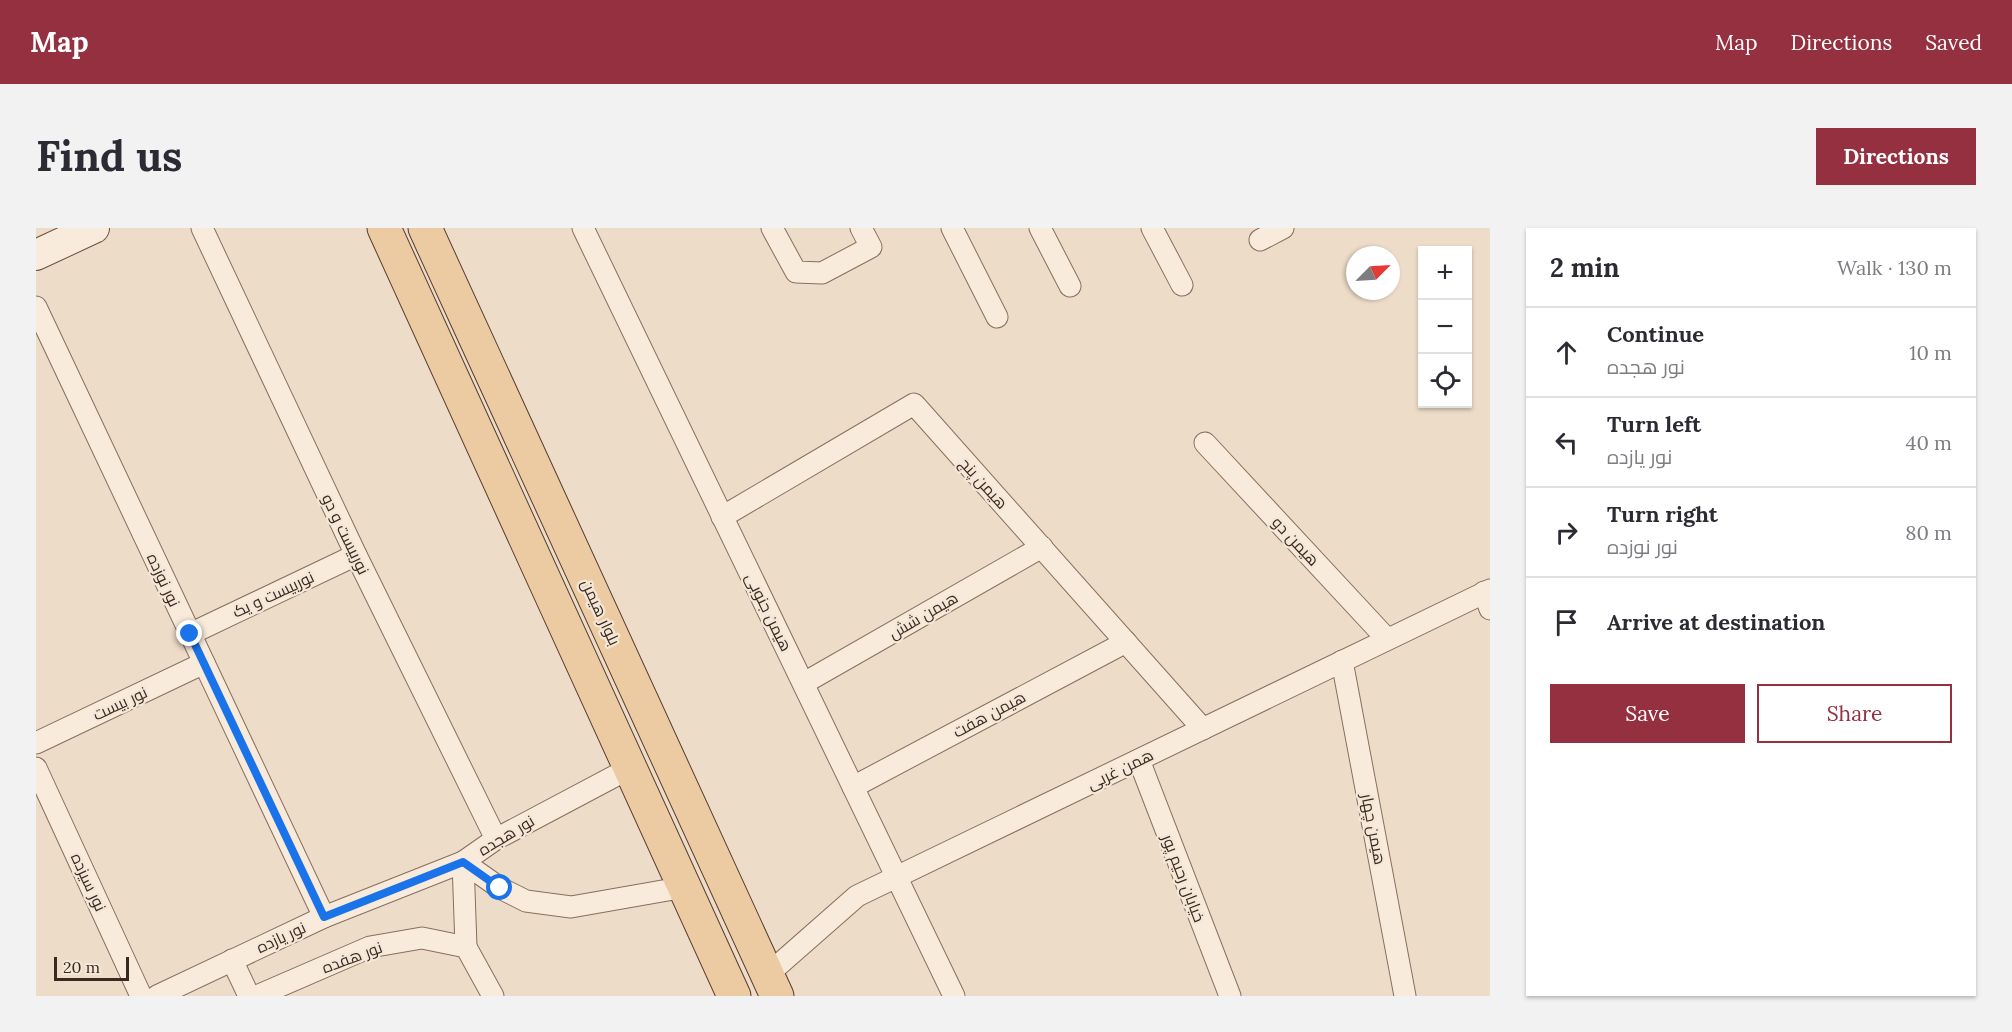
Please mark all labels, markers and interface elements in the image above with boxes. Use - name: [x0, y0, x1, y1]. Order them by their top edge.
- text: Map: [30, 24, 89, 60]
- text: Map: [1715, 29, 1758, 56]
- text: Directions: [1791, 29, 1892, 56]
- text: Saved: [1925, 29, 1982, 56]
- button: Directions: [1816, 128, 1976, 185]
- text: Find us: [36, 129, 182, 183]
- north arrow: [1346, 246, 1400, 300]
- map controls: [1418, 246, 1472, 408]
- button: +: [1418, 246, 1472, 300]
- text: 2 min: [1550, 251, 1620, 284]
- text: Walk · 130 m: [1837, 255, 1952, 280]
- button: −: [1418, 300, 1472, 354]
- text: Continue: [1607, 320, 1704, 348]
- icon: ahead: [1550, 336, 1583, 369]
- text: 10 m: [1909, 340, 1952, 365]
- button: locate: [1418, 354, 1472, 408]
- text: نور هجده: [1607, 354, 1685, 379]
- text: Turn left: [1607, 410, 1701, 438]
- icon: left: [1550, 426, 1583, 459]
- text: 40 m: [1906, 430, 1952, 455]
- text: نور یازده: [1607, 444, 1672, 469]
- street label: هیمن پنج: [954, 453, 1012, 514]
- street label: نوربیست و دو: [318, 490, 374, 578]
- text: Turn right: [1607, 500, 1718, 528]
- street label: هیمن دو: [1267, 512, 1324, 570]
- icon: right: [1550, 516, 1583, 549]
- text: 80 m: [1905, 520, 1952, 545]
- text: نور نوزده: [1607, 534, 1678, 559]
- street label: نور نوزده: [143, 550, 185, 610]
- street label: نوربیست و یک: [229, 566, 317, 622]
- street label: هیمن جنوبی: [741, 569, 797, 655]
- street label: بلوار هیمن: [576, 576, 625, 649]
- street label: هیمن شش: [885, 587, 962, 644]
- icon: arrive: [1550, 606, 1583, 639]
- text: Arrive at destination: [1607, 608, 1825, 636]
- route end: [176, 620, 202, 646]
- street label: نور بیست: [90, 682, 150, 724]
- button: Save: [1550, 684, 1745, 743]
- button: Share: [1757, 684, 1952, 743]
- street label: هیمن هفت: [949, 686, 1029, 742]
- street label: همن غربی: [1083, 744, 1157, 795]
- street label: هیمن چهار: [1355, 791, 1391, 867]
- street label: نور هجده: [474, 810, 538, 860]
- street label: خیابان رحیم پور: [1156, 830, 1210, 925]
- street label: نور سیزده: [67, 850, 111, 914]
- route start: [486, 874, 512, 900]
- street label: نور یازده: [253, 917, 309, 957]
- street label: نور هفده: [319, 937, 385, 977]
- scale bar: [54, 954, 129, 982]
- text: 20 m: [63, 957, 100, 977]

